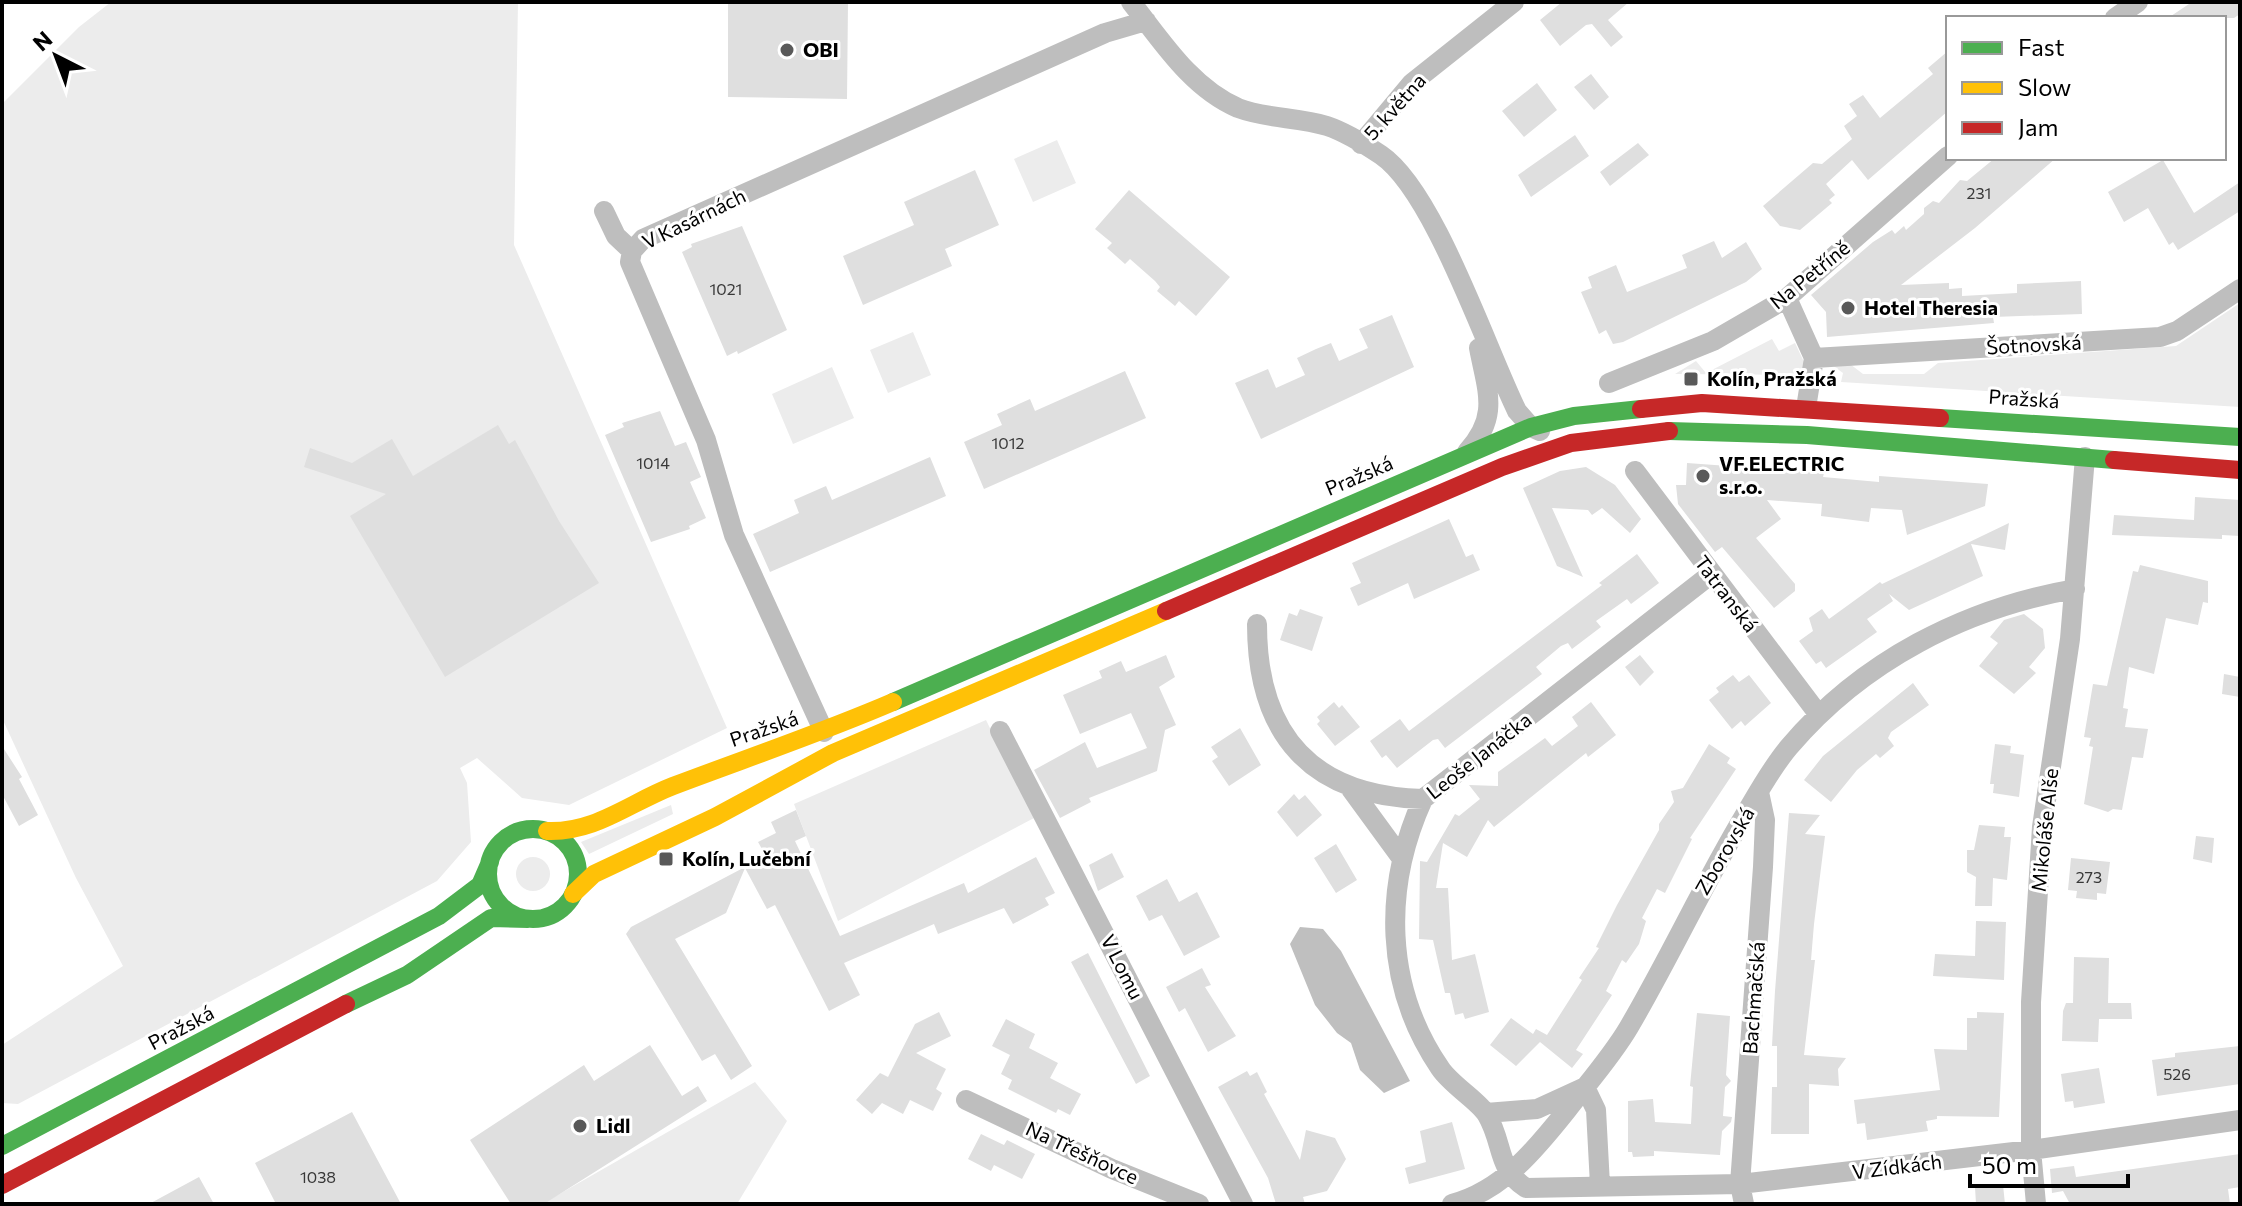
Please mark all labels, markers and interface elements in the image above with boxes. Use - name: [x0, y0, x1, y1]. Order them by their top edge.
- north arrow: [16, 16, 96, 96]
- legend: [1946, 16, 2226, 160]
- text: N: [27, 25, 57, 56]
- text: Fast: [2018, 32, 2065, 61]
- place label: OBI: [803, 37, 839, 61]
- marker: OBI: [778, 41, 796, 59]
- street label: 5. května: [1358, 68, 1430, 144]
- text: Slow: [2018, 72, 2071, 101]
- text: Jam: [2018, 112, 2058, 141]
- street label: V Kasárnách: [638, 183, 749, 253]
- house number: 231: [1967, 183, 1991, 202]
- street label: Na Petříně: [1765, 235, 1854, 314]
- house number: 1021: [710, 279, 742, 298]
- place label: Hotel Theresia: [1864, 295, 1998, 319]
- marker: Hotel Theresia: [1839, 299, 1857, 317]
- street label: Šotnovská: [1986, 330, 2082, 358]
- place label: Kolín, Pražská: [1707, 366, 1837, 390]
- marker: Kolín, Pražská: [1682, 370, 1700, 388]
- street label: Pražská: [1988, 384, 2060, 412]
- house number: 1012: [992, 433, 1025, 452]
- street label: Pražská: [1321, 450, 1396, 500]
- place label: VF.ELECTRIC s.r.o.: [1719, 451, 1845, 498]
- house number: 1014: [636, 453, 670, 472]
- marker: VF.ELECTRIC s.r.o.: [1694, 467, 1712, 485]
- street label: Tatranská: [1690, 550, 1763, 636]
- street label: Pražská: [726, 705, 801, 751]
- street label: Leoše Janáčka: [1421, 707, 1536, 804]
- street label: Mikoláše Alše: [2026, 767, 2062, 893]
- street label: Zborovská: [1690, 803, 1759, 898]
- place label: Kolín, Lučební: [682, 846, 812, 870]
- marker: Kolín, Lučební: [657, 850, 675, 868]
- house number: 273: [2076, 867, 2102, 886]
- street label: V Lomu: [1096, 930, 1149, 1003]
- street label: Bachmačská: [1737, 941, 1769, 1055]
- street label: Pražská: [144, 1000, 218, 1054]
- house number: 526: [2163, 1064, 2191, 1083]
- place label: Lidl: [596, 1113, 630, 1137]
- street label: Na Třešňovce: [1022, 1116, 1142, 1189]
- marker: Lidl: [571, 1117, 589, 1135]
- scale bar: [1970, 1138, 2128, 1188]
- street label: V Zídkách: [1851, 1149, 1943, 1183]
- text: 50 m: [1982, 1150, 2037, 1179]
- house number: 1038: [300, 1167, 336, 1186]

